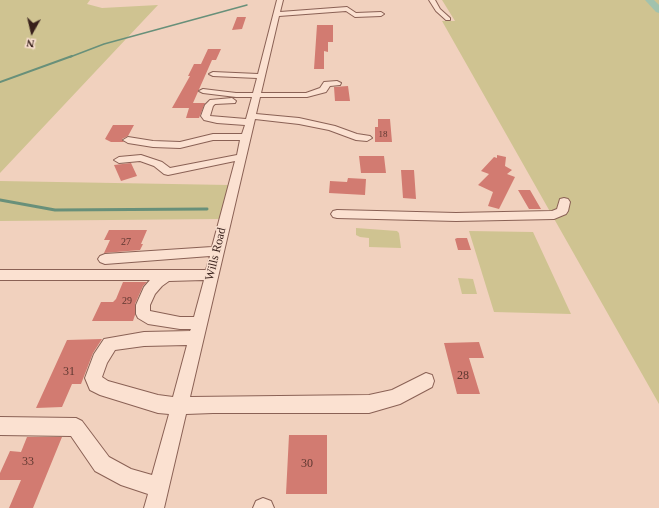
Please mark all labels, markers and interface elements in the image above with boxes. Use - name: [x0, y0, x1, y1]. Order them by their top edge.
- north arrow: [12, 12, 52, 52]
- text: N: [26, 37, 35, 50]
- house number: 18: [378, 130, 388, 140]
- street label: Wills Road: [203, 226, 229, 282]
- house number: 27: [121, 236, 131, 248]
- house number: 29: [122, 295, 132, 307]
- house number: 31: [63, 365, 75, 379]
- house number: 28: [457, 369, 469, 383]
- house number: 33: [22, 455, 34, 469]
- house number: 30: [301, 457, 313, 471]

